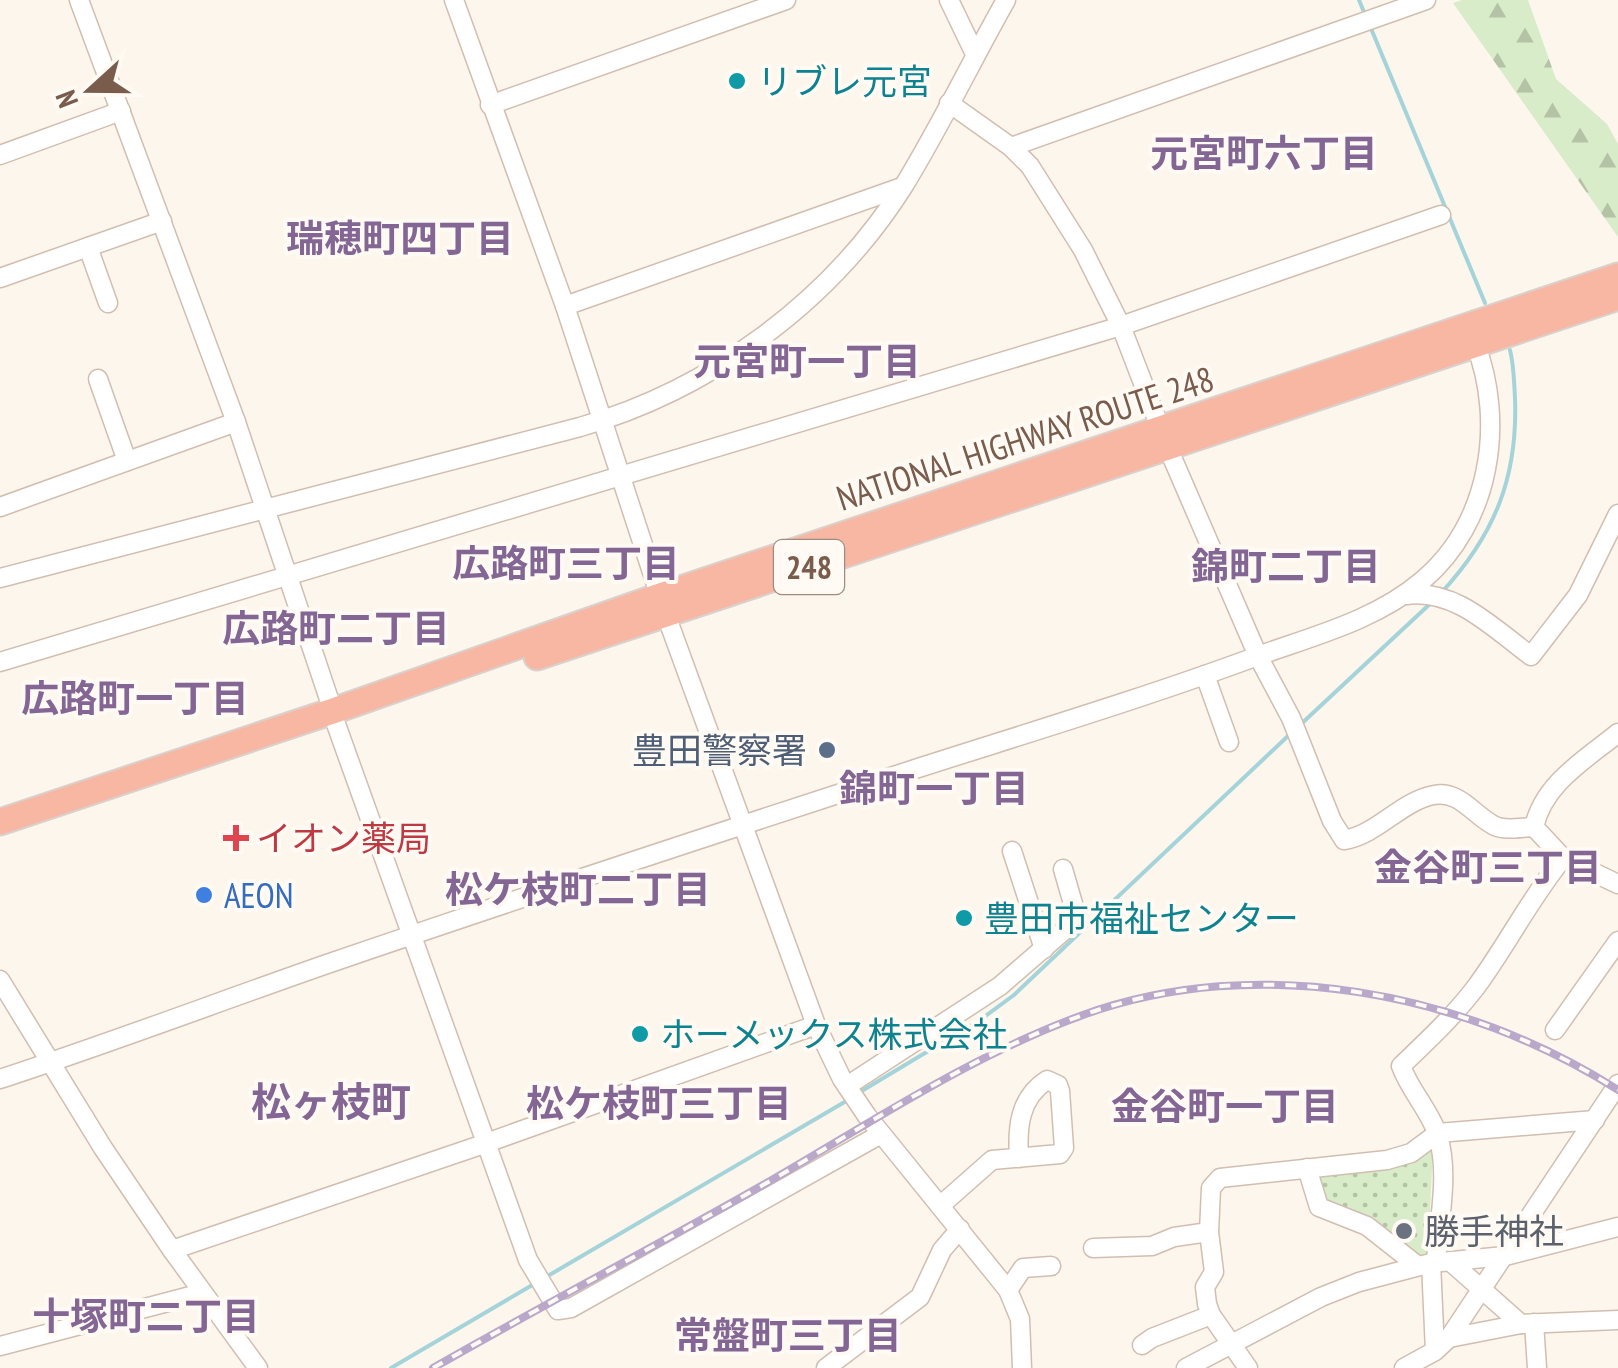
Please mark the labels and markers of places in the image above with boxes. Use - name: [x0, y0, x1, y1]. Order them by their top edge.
- place label: リブレ元宮: [757, 58, 932, 104]
- marker: リブレ元宮: [726, 70, 748, 92]
- place label: 豊田警察署: [632, 727, 807, 773]
- marker: 豊田警察署: [816, 739, 838, 761]
- place label: イオン薬局: [256, 815, 431, 861]
- marker: イオン薬局: [225, 827, 247, 849]
- place label: AEON: [224, 872, 294, 918]
- marker: AEON: [193, 884, 215, 906]
- place label: 豊田市福祉センター: [984, 895, 1299, 941]
- marker: 豊田市福祉センター: [953, 907, 975, 929]
- place label: ホーメックス株式会社: [660, 1011, 1008, 1057]
- marker: ホーメックス株式会社: [629, 1023, 651, 1045]
- place label: 勝手神社: [1424, 1208, 1564, 1254]
- marker: 勝手神社: [1393, 1220, 1415, 1242]

